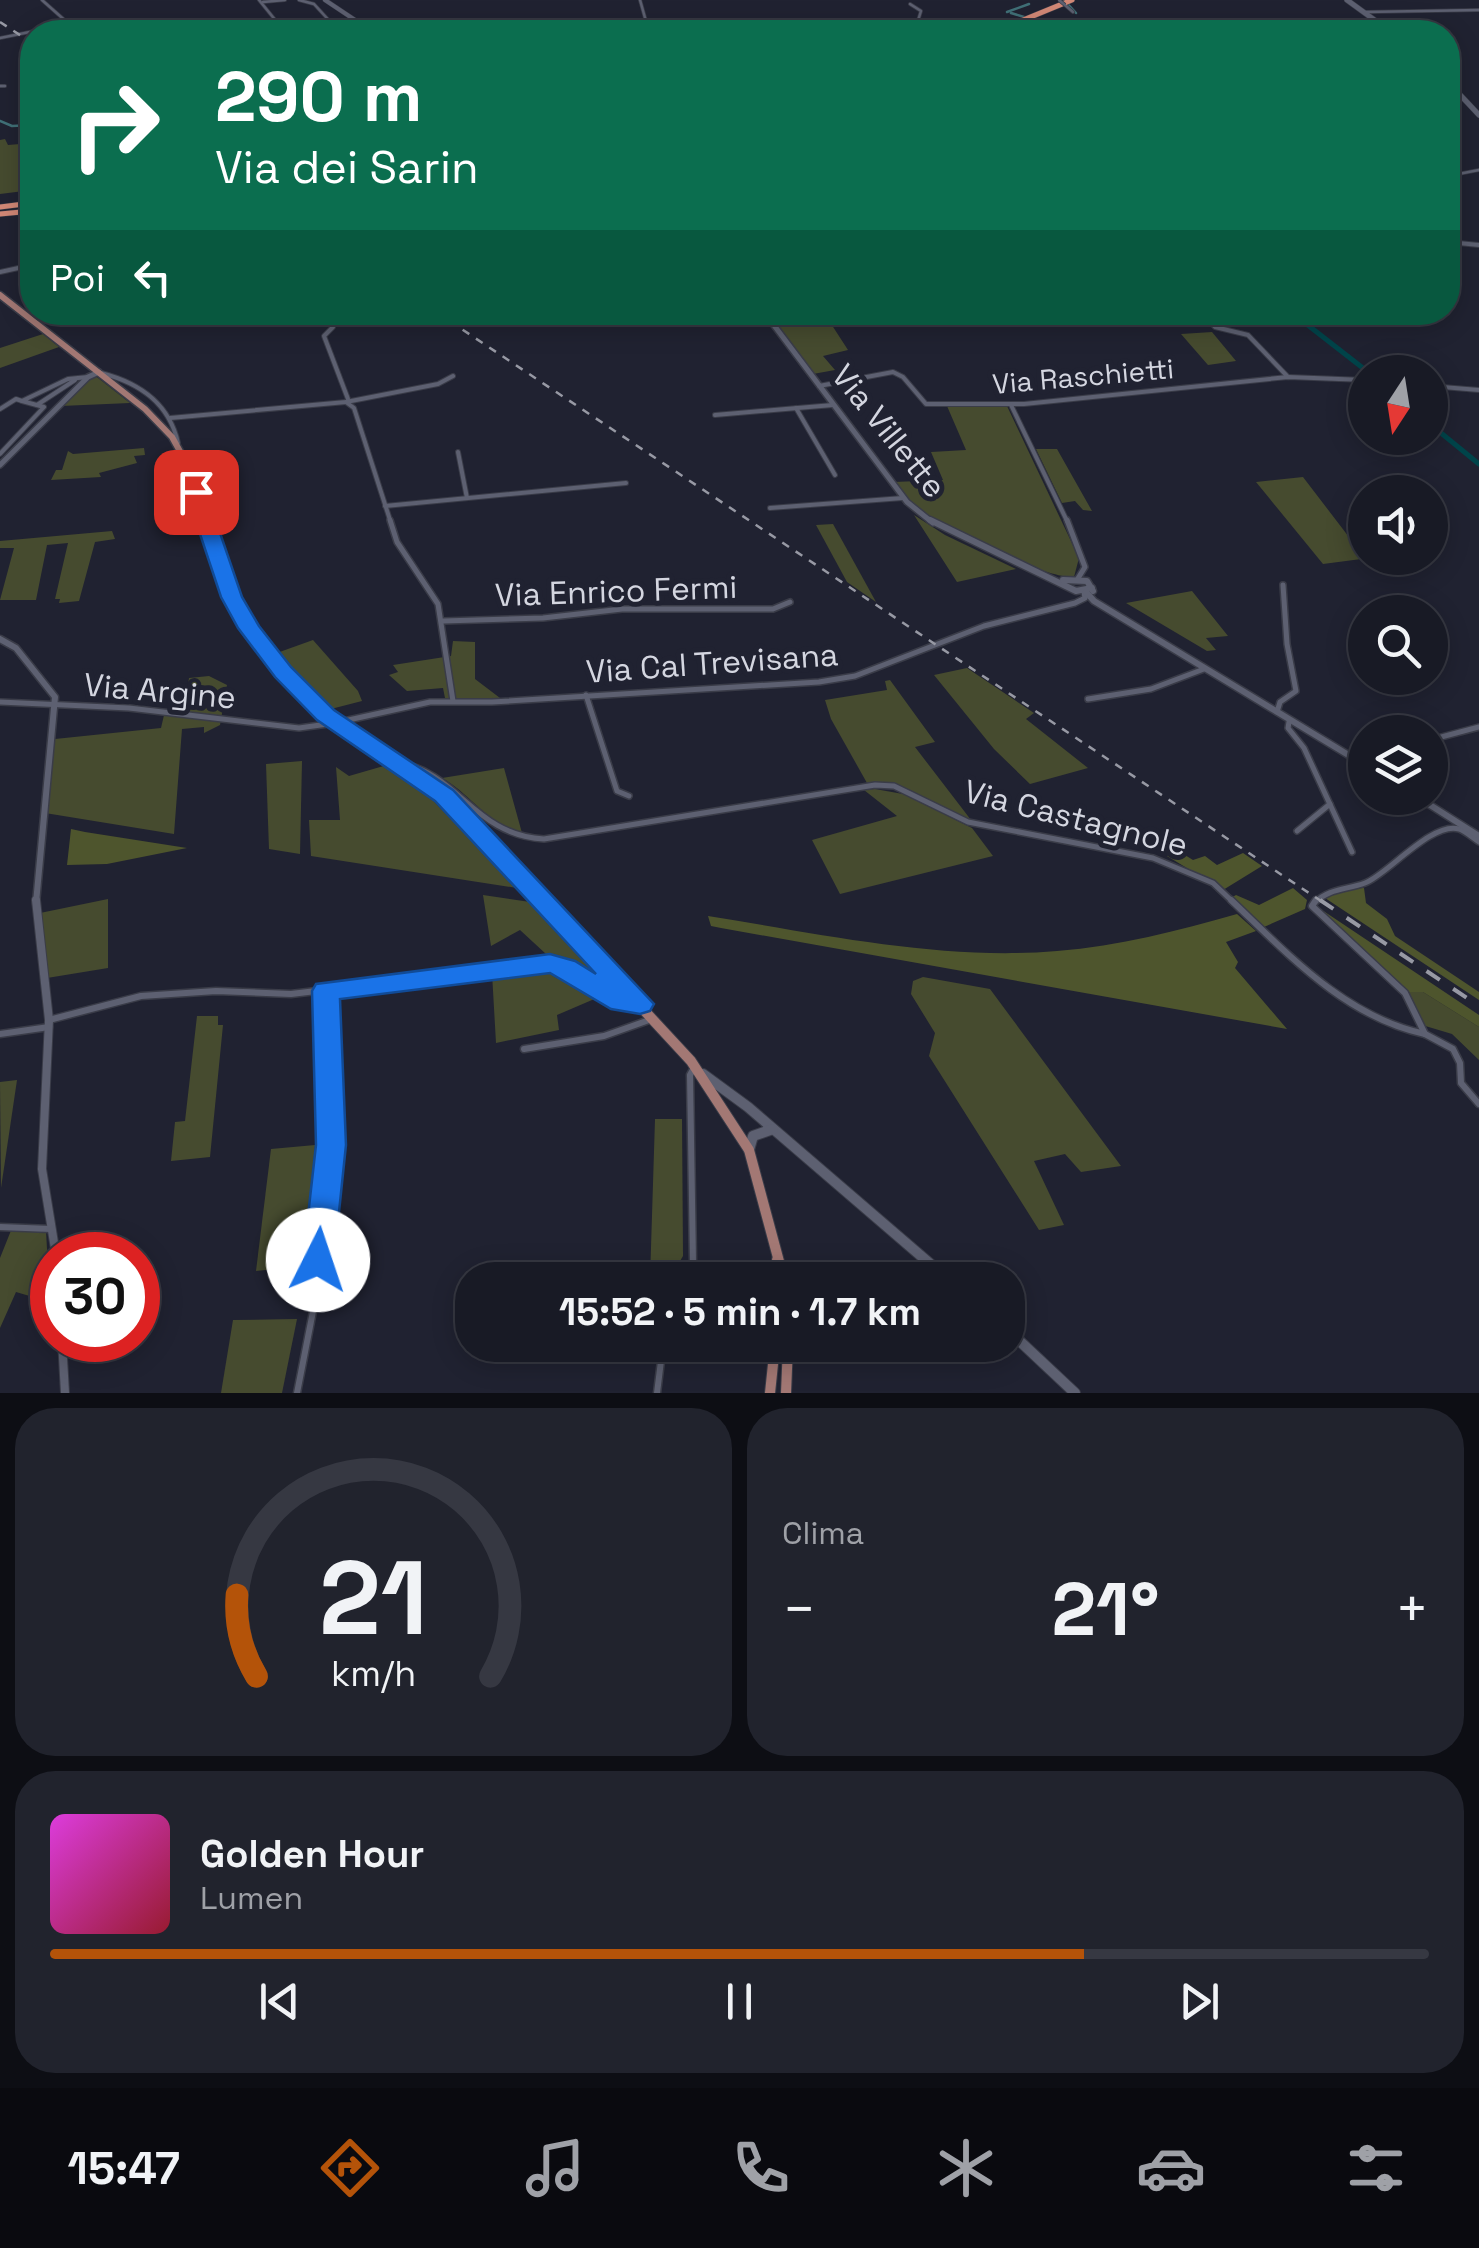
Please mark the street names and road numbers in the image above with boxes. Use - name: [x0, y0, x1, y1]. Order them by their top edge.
- street label: Via Raschietti: [991, 350, 1175, 402]
- street label: Via Villette: [823, 356, 955, 506]
- street label: Via Enrico Fermi: [494, 567, 738, 615]
- street label: Via Cal Trevisana: [584, 634, 840, 692]
- street label: Via Argine: [82, 664, 238, 718]
- street label: Via Castagnole: [960, 771, 1192, 865]

